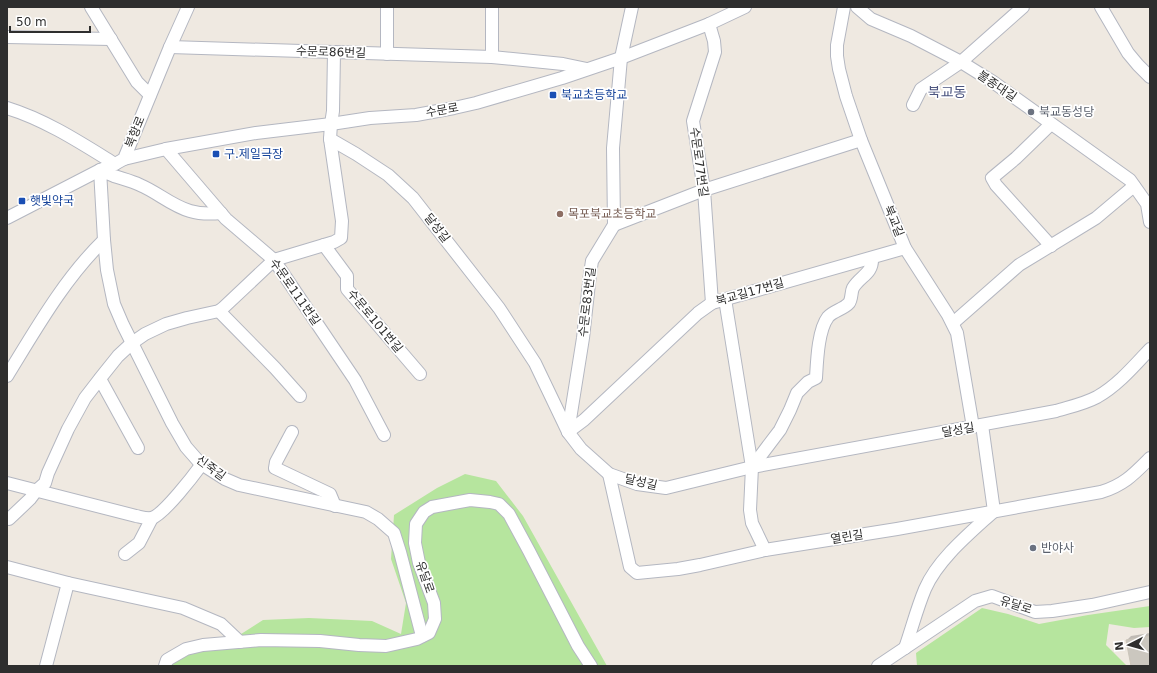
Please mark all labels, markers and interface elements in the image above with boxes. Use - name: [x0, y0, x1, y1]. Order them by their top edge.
- scale bar: [10, 8, 90, 34]
- text: 50 m: [16, 15, 47, 29]
- street label: 수문로86번길: [296, 44, 366, 60]
- street label: 불종대길: [975, 68, 1019, 104]
- district label: 북교동: [928, 84, 966, 100]
- place label: 북교초등학교: [561, 88, 627, 102]
- marker: 북교초등학교: [548, 90, 558, 100]
- street label: 수문로: [424, 100, 460, 120]
- place label: 북교동성당: [1039, 105, 1094, 119]
- marker: 북교동성당: [1026, 107, 1036, 117]
- street label: 북항로: [122, 114, 148, 150]
- street label: 수문로77번길: [687, 126, 711, 198]
- place label: 구.제일극장: [224, 147, 283, 161]
- marker: 구.제일극장: [211, 149, 221, 159]
- place label: 햇빛약국: [30, 194, 74, 208]
- marker: 햇빛약국: [17, 196, 27, 206]
- street label: 북교길: [881, 203, 907, 239]
- place label: 목포북교초등학교: [568, 207, 656, 221]
- marker: 목포북교초등학교: [555, 209, 565, 219]
- street label: 달성길: [421, 211, 453, 245]
- street label: 수문로111번길: [267, 256, 323, 328]
- street label: 수문로83번길: [576, 266, 598, 338]
- street label: 북교길17번길: [714, 276, 786, 308]
- street label: 수문로101번길: [345, 287, 405, 355]
- street label: 달성길: [940, 420, 976, 440]
- street label: 신죽길: [193, 453, 229, 483]
- street label: 달성길: [623, 471, 659, 493]
- street label: 열린길: [830, 527, 864, 547]
- place label: 반야사: [1041, 541, 1074, 555]
- marker: 반야사: [1028, 543, 1038, 553]
- street label: 유달로: [413, 559, 437, 595]
- street label: 유달로: [998, 593, 1034, 617]
- north arrow: [1109, 625, 1149, 665]
- text: N: [1113, 641, 1126, 651]

